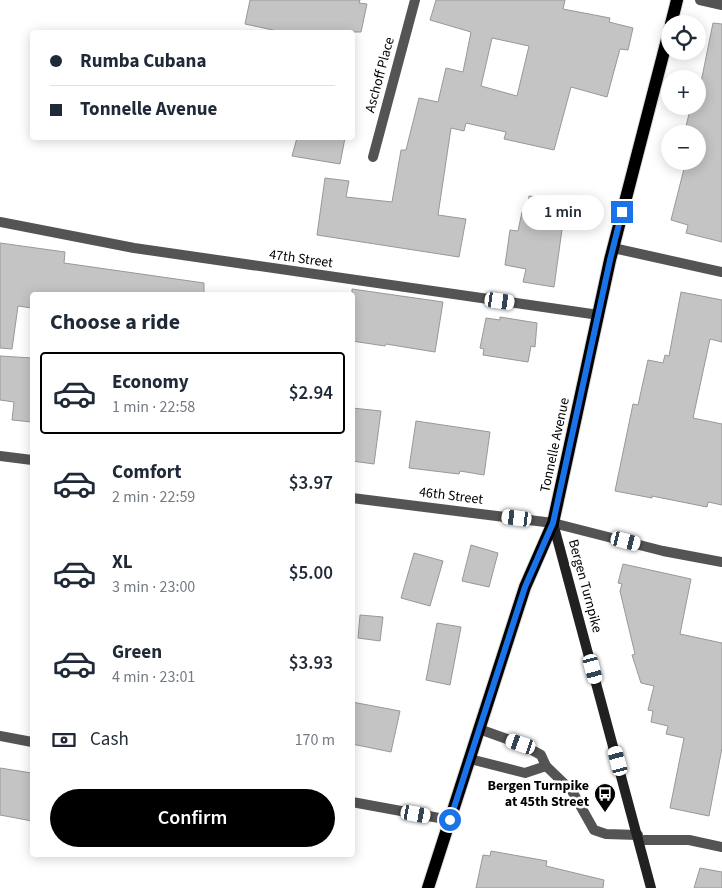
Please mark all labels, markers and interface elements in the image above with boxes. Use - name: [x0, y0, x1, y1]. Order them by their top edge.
- map controls: [661, 15, 706, 170]
- button: locate: [661, 15, 706, 60]
- street label: Aschoff Place: [360, 35, 400, 115]
- text: Rumba Cubana: [80, 48, 206, 75]
- button: +: [661, 70, 706, 115]
- text: Tonnelle Avenue: [80, 96, 217, 123]
- button: −: [661, 125, 706, 170]
- callout: 1 min: [522, 194, 604, 230]
- text: 1 min: [544, 201, 582, 223]
- route end: [611, 201, 633, 223]
- street label: 47th Street: [268, 245, 334, 273]
- car: [484, 291, 515, 311]
- text: Choose a ride: [50, 306, 180, 338]
- text: Economy: [112, 369, 189, 396]
- icon: car: [52, 371, 97, 416]
- text: $2.94: [289, 380, 333, 407]
- text: 1 min · 22:58: [112, 396, 195, 418]
- street label: Tonnelle Avenue: [535, 396, 575, 494]
- text: Comfort: [112, 459, 182, 486]
- icon: car: [52, 461, 97, 506]
- text: $3.97: [289, 470, 333, 497]
- street label: 46th Street: [418, 482, 484, 510]
- text: 2 min · 22:59: [112, 486, 195, 508]
- car: [501, 509, 532, 527]
- car: [609, 530, 642, 552]
- street label: Bergen Turnpike: [563, 537, 607, 635]
- text: XL: [112, 549, 133, 576]
- icon: car: [52, 551, 97, 596]
- text: $5.00: [289, 560, 333, 587]
- text: 3 min · 23:00: [112, 576, 195, 598]
- text: Green: [112, 639, 162, 666]
- icon: car: [52, 641, 97, 686]
- text: $3.93: [289, 650, 333, 677]
- car: [581, 653, 604, 685]
- text: 4 min · 23:01: [112, 666, 195, 688]
- icon: cash: [50, 726, 78, 754]
- text: Cash: [90, 726, 129, 753]
- text: 170 m: [295, 729, 335, 751]
- car: [504, 732, 537, 756]
- car: [606, 745, 629, 777]
- place label: Bergen Turnpike at 45th Street: [487, 776, 590, 812]
- bus stop icon: Bergen Turnpike at 45th Street: [593, 782, 617, 813]
- button: Confirm: [50, 789, 335, 847]
- car: [399, 804, 432, 824]
- route start: [439, 809, 461, 831]

